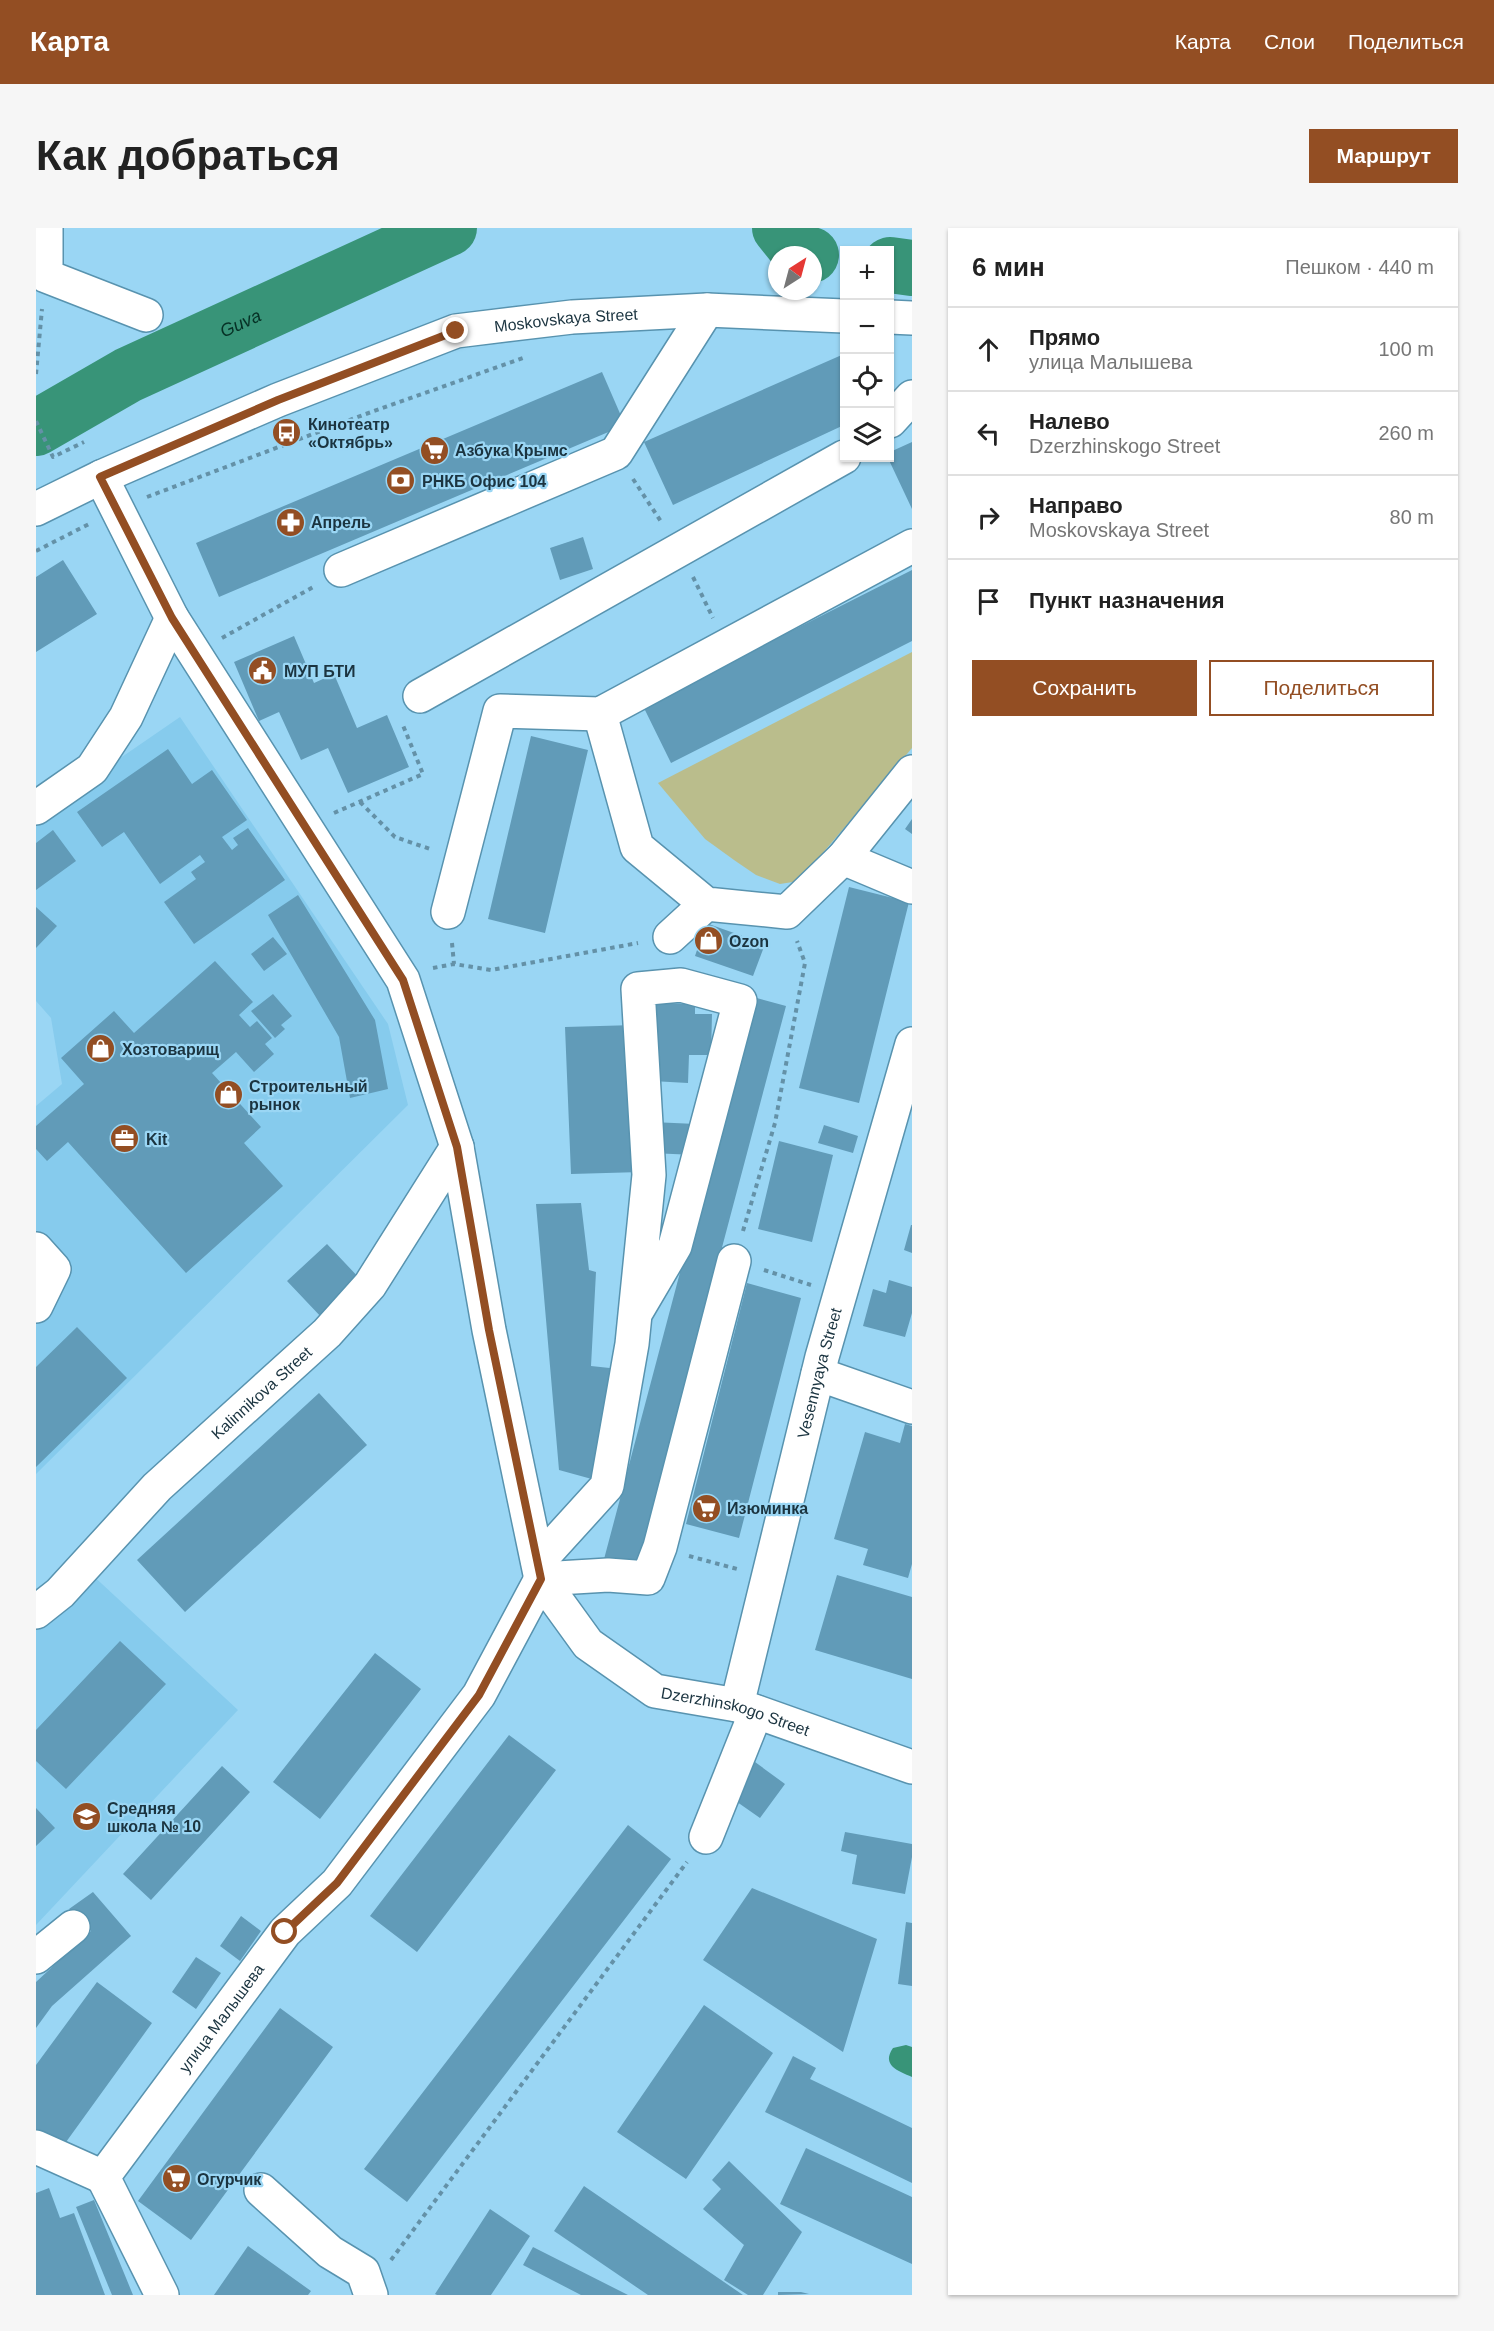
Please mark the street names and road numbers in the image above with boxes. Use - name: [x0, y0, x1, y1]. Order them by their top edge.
- street label: Moskovskaya Street: [493, 305, 639, 335]
- street label: Vesennyaya Street: [794, 1305, 844, 1440]
- street label: Kalinnikova Street: [208, 1343, 315, 1442]
- street label: Dzerzhinskogo Street: [660, 1684, 812, 1739]
- street label: улица Малышева: [175, 1960, 267, 2076]

